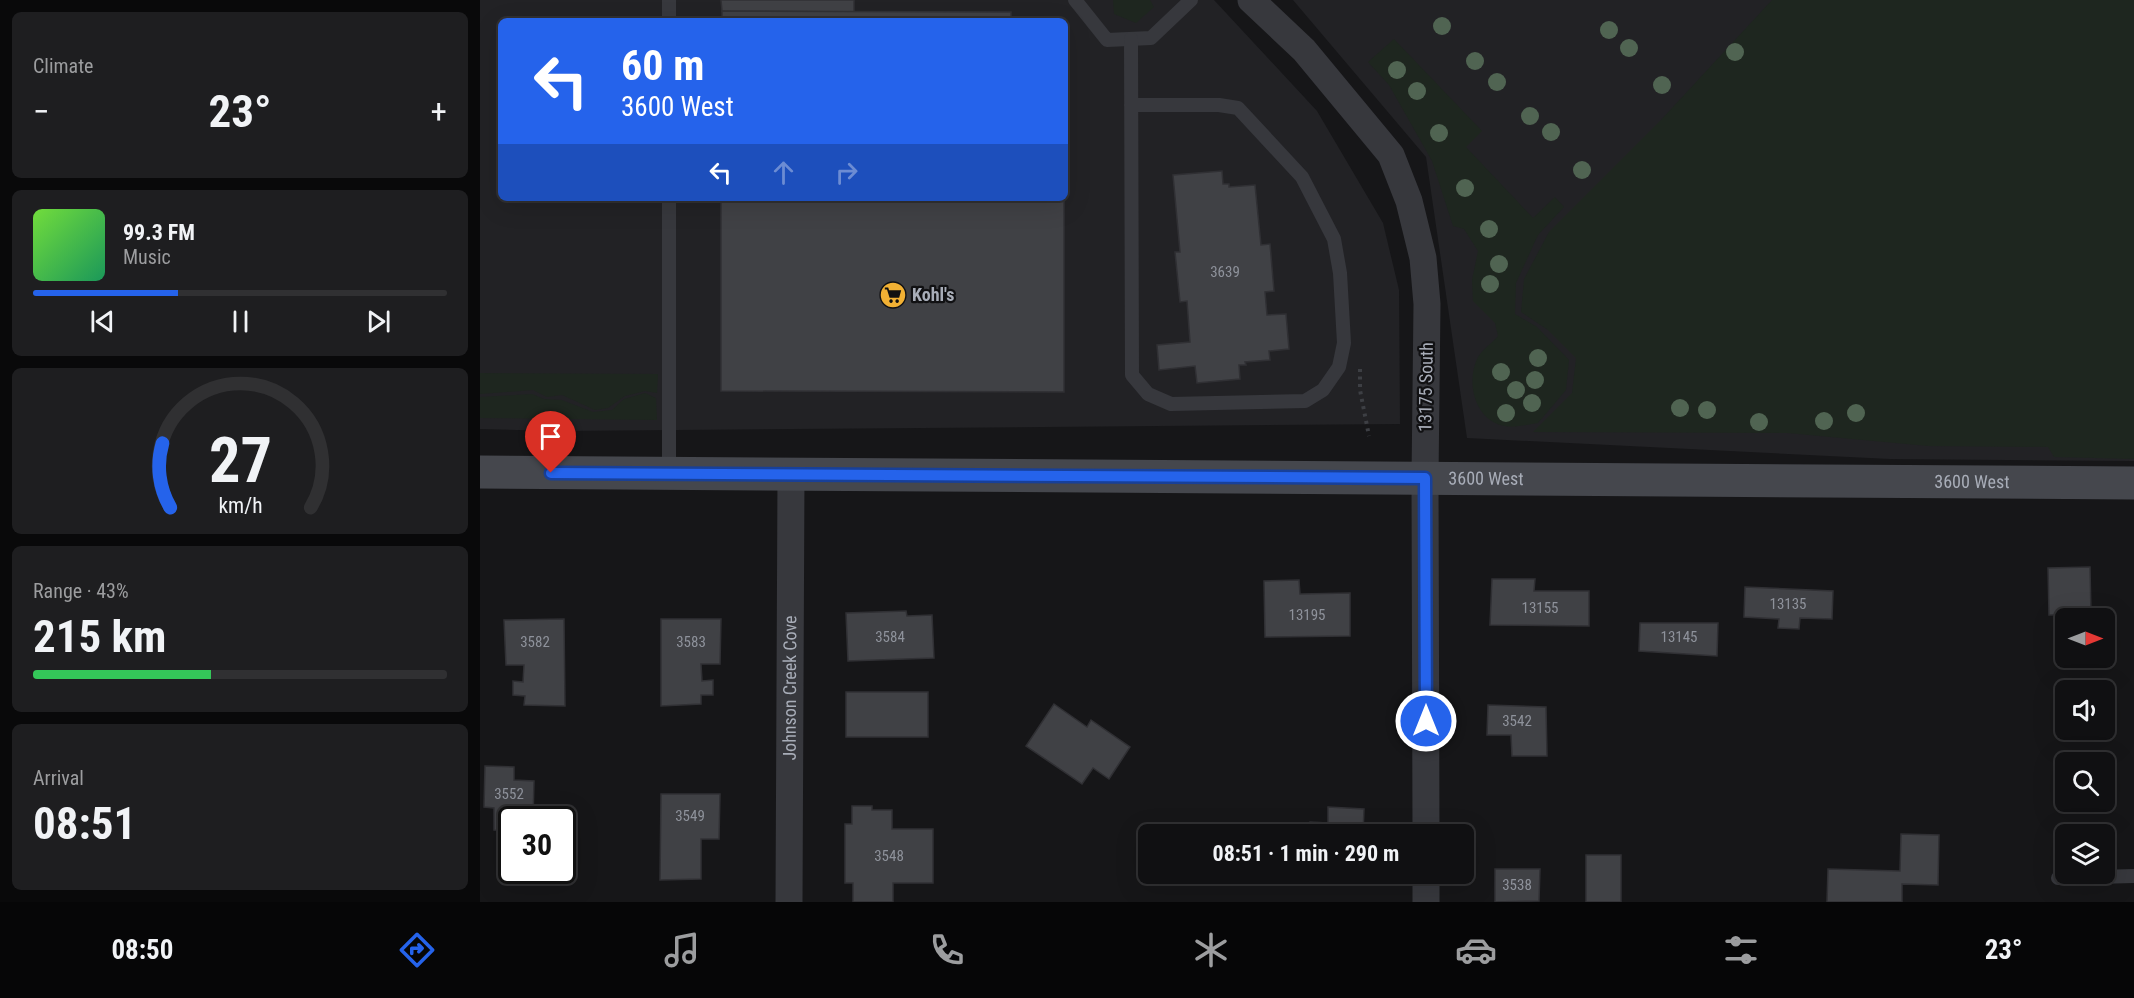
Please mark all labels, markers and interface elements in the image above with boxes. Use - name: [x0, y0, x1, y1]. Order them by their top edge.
- text: 60 m: [621, 41, 704, 90]
- icon: left: [522, 42, 600, 120]
- text: Climate: [33, 54, 93, 78]
- text: 23°: [209, 85, 272, 138]
- text: 3600 West: [621, 91, 734, 123]
- text: −: [33, 92, 50, 131]
- text: +: [431, 92, 447, 131]
- icon: left: [704, 156, 737, 189]
- icon: ahead: [767, 156, 800, 189]
- icon: right: [830, 156, 863, 189]
- text: 99.3 FM: [123, 220, 195, 245]
- text: Music: [123, 245, 171, 269]
- house number: 3639: [1210, 263, 1240, 281]
- supermarket icon: Kohl's: [878, 280, 908, 310]
- place label: Kohl's: [912, 284, 954, 305]
- icon: previous: [86, 305, 119, 338]
- icon: pause: [224, 305, 257, 338]
- icon: next: [362, 305, 395, 338]
- street label: 13175 South: [1414, 342, 1437, 432]
- pin: [525, 411, 576, 473]
- icon: arrive: [534, 420, 567, 453]
- text: 27: [208, 424, 272, 497]
- street label: 3600 West: [1448, 467, 1524, 489]
- street label: 3600 West: [1934, 471, 2010, 492]
- text: km/h: [218, 493, 262, 518]
- text: Range · 43%: [33, 579, 129, 603]
- house number: 13135: [1769, 595, 1807, 613]
- house number: 13155: [1521, 599, 1559, 617]
- house number: 13195: [1288, 606, 1326, 624]
- north arrow: [2055, 608, 2115, 668]
- map controls: [2055, 608, 2115, 884]
- text: 215 km: [33, 610, 166, 663]
- street label: Johnson Creek Cove: [779, 615, 800, 761]
- house number: 3584: [875, 628, 905, 646]
- house number: 13145: [1660, 628, 1698, 646]
- house number: 3582: [520, 633, 550, 651]
- house number: 3583: [676, 633, 706, 651]
- button: sound: [2055, 680, 2115, 740]
- position arrow: [1394, 689, 1458, 753]
- house number: 3542: [1502, 712, 1532, 730]
- button: search: [2055, 752, 2115, 812]
- text: Arrival: [33, 766, 84, 790]
- house number: 3552: [494, 785, 524, 803]
- text: 08:51: [33, 797, 136, 850]
- speed limit sign: 30: [498, 806, 576, 884]
- house number: 3549: [675, 807, 705, 825]
- button: layers: [2055, 824, 2115, 884]
- text: 08:51 · 1 min · 290 m: [1213, 841, 1399, 866]
- house number: 3548: [874, 847, 904, 865]
- house number: 3538: [1502, 876, 1532, 894]
- icon: directions: [396, 929, 438, 971]
- icon: music: [661, 929, 703, 971]
- icon: phone: [926, 929, 968, 971]
- icon: climate: [1190, 929, 1232, 971]
- icon: car: [1455, 929, 1497, 971]
- icon: filters: [1720, 929, 1762, 971]
- text: 08:50: [111, 934, 173, 966]
- text: 23°: [1985, 934, 2023, 966]

